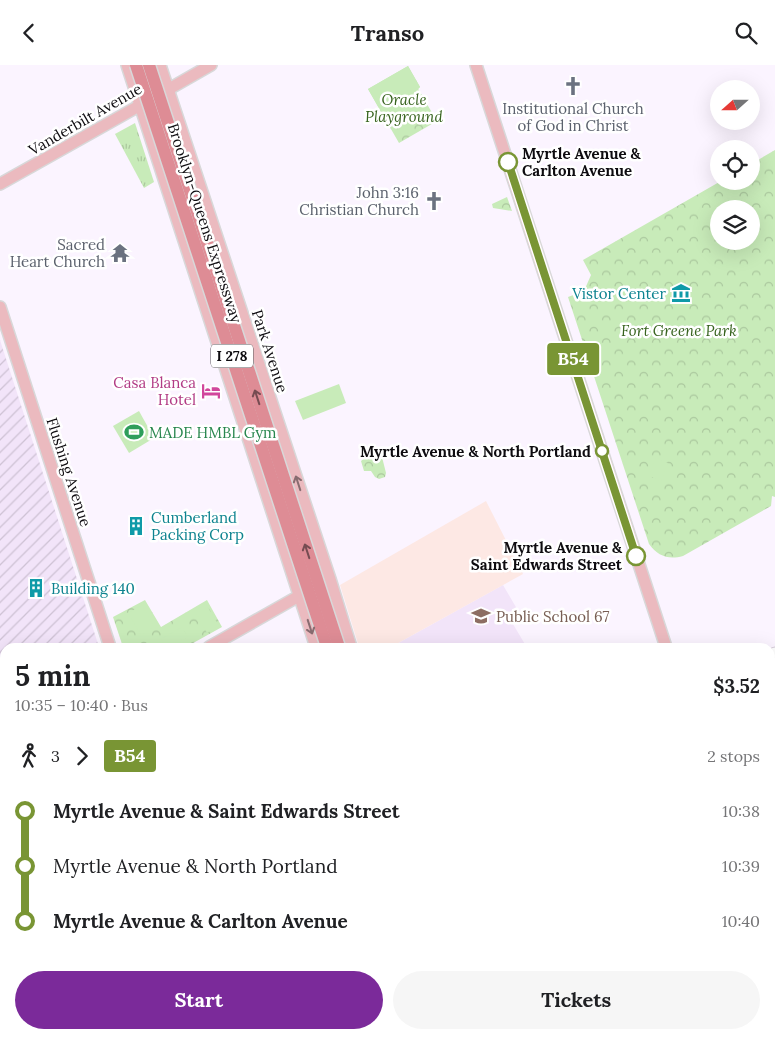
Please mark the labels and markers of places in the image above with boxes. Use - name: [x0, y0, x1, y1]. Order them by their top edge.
- church icon: Institutional Church of God in Christ: [562, 75, 584, 97]
- place label: Institutional Church of God in Christ: [502, 99, 644, 135]
- place label: Myrtle Avenue & Carlton Avenue: [522, 144, 641, 180]
- marker: Myrtle Avenue & Carlton Avenue: [498, 152, 518, 172]
- place label: John 3:16 Christian Church: [299, 183, 419, 219]
- church icon: John 3:16 Christian Church: [423, 190, 445, 212]
- place label: Sacred Heart Church: [10, 235, 105, 271]
- temple icon: Sacred Heart Church: [109, 242, 131, 264]
- museum icon: Vistor Center: [670, 282, 692, 304]
- place label: Vistor Center: [571, 284, 667, 303]
- place label: Casa Blanca Hotel: [113, 373, 196, 409]
- hotel icon: Casa Blanca Hotel: [200, 380, 222, 402]
- sports icon: MADE HMBL Gym: [123, 421, 145, 443]
- place label: MADE HMBL Gym: [149, 423, 277, 442]
- place label: Myrtle Avenue & North Portland: [360, 442, 591, 461]
- marker: Myrtle Avenue & North Portland: [595, 444, 609, 458]
- place label: Cumberland Packing Corp: [151, 508, 244, 544]
- building icon: Cumberland Packing Corp: [125, 515, 147, 537]
- place label: Myrtle Avenue & Saint Edwards Street: [471, 538, 623, 574]
- marker: Myrtle Avenue & Saint Edwards Street: [626, 546, 646, 566]
- building icon: Building 140: [25, 577, 47, 599]
- place label: Building 140: [51, 579, 135, 598]
- school or university icon: Public School 67: [470, 605, 492, 627]
- place label: Public School 67: [496, 607, 610, 626]

